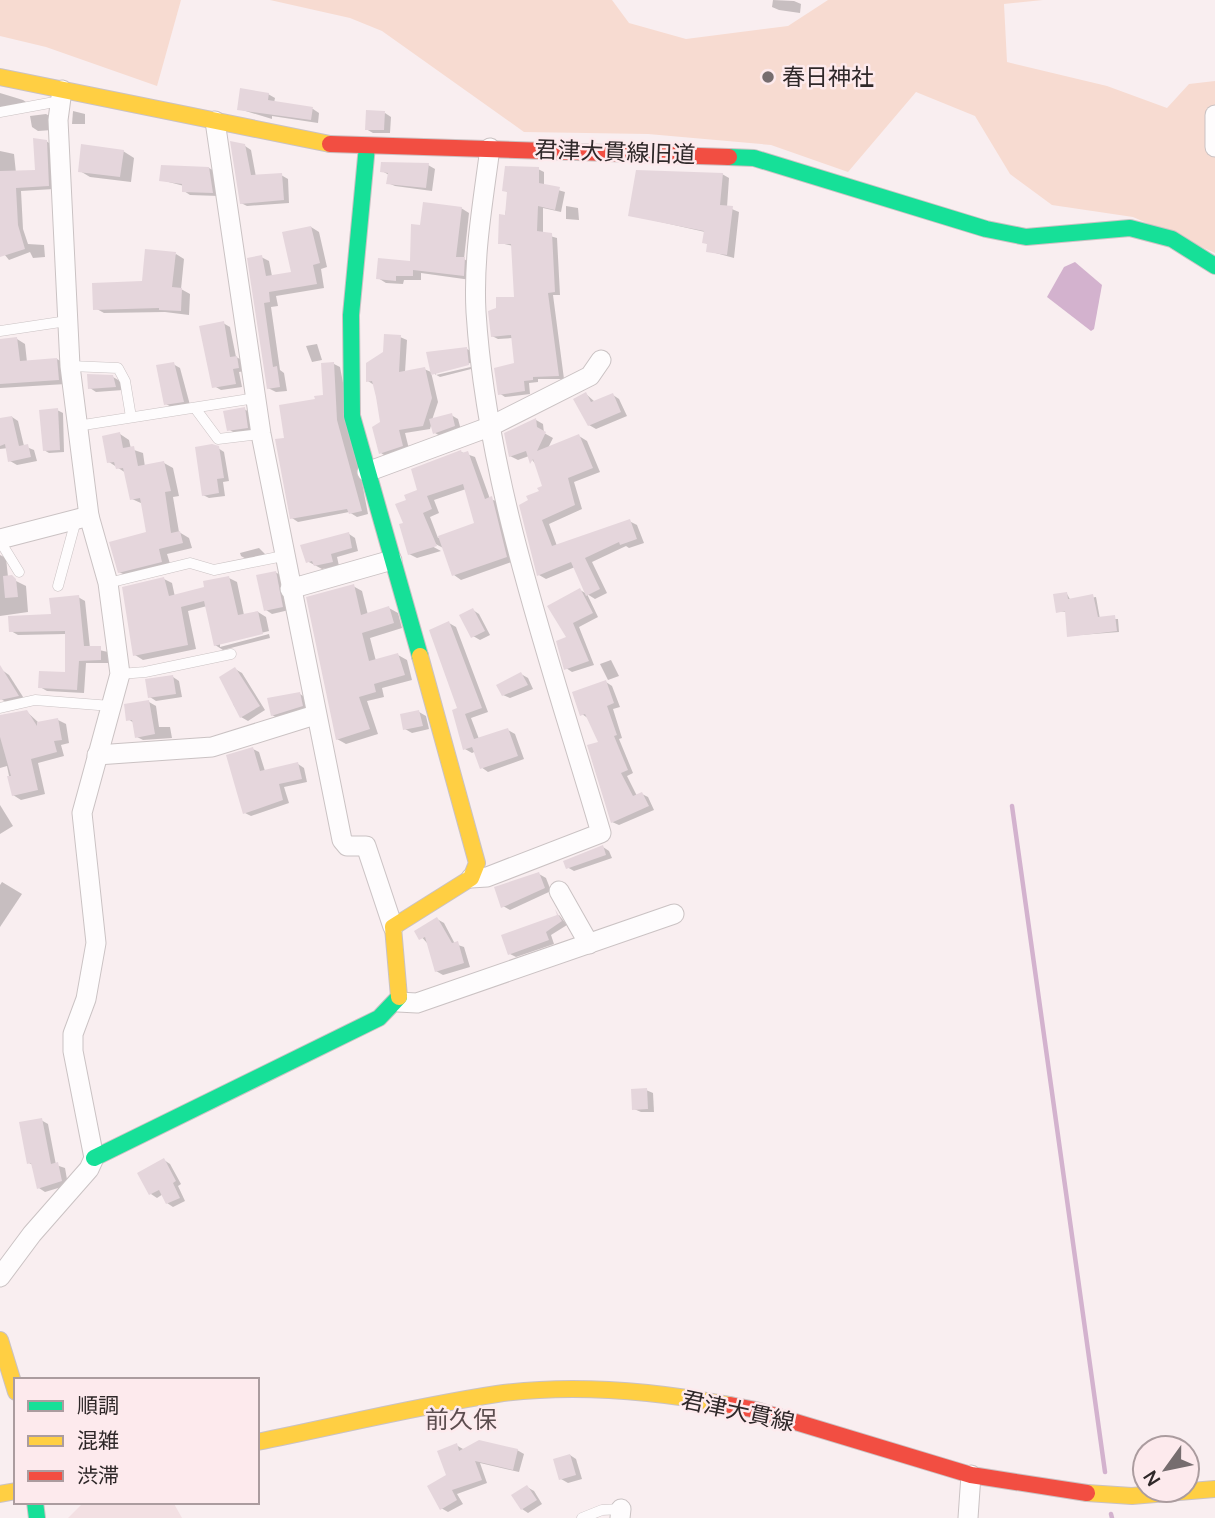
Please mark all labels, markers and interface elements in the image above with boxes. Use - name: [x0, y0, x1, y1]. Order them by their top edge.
- place label: 春日神社: [782, 60, 874, 92]
- marker: 春日神社: [760, 69, 776, 85]
- street label: 君津大貫線旧道: [534, 132, 696, 170]
- legend: [14, 1378, 259, 1504]
- street label: 君津大貫線: [679, 1382, 798, 1438]
- text: 順調: [77, 1391, 119, 1419]
- district label: 前久保: [425, 1402, 497, 1435]
- text: 混雑: [77, 1426, 119, 1454]
- north arrow: [1131, 1434, 1201, 1504]
- text: 渋滞: [77, 1461, 119, 1489]
- text: N: [1137, 1465, 1166, 1491]

